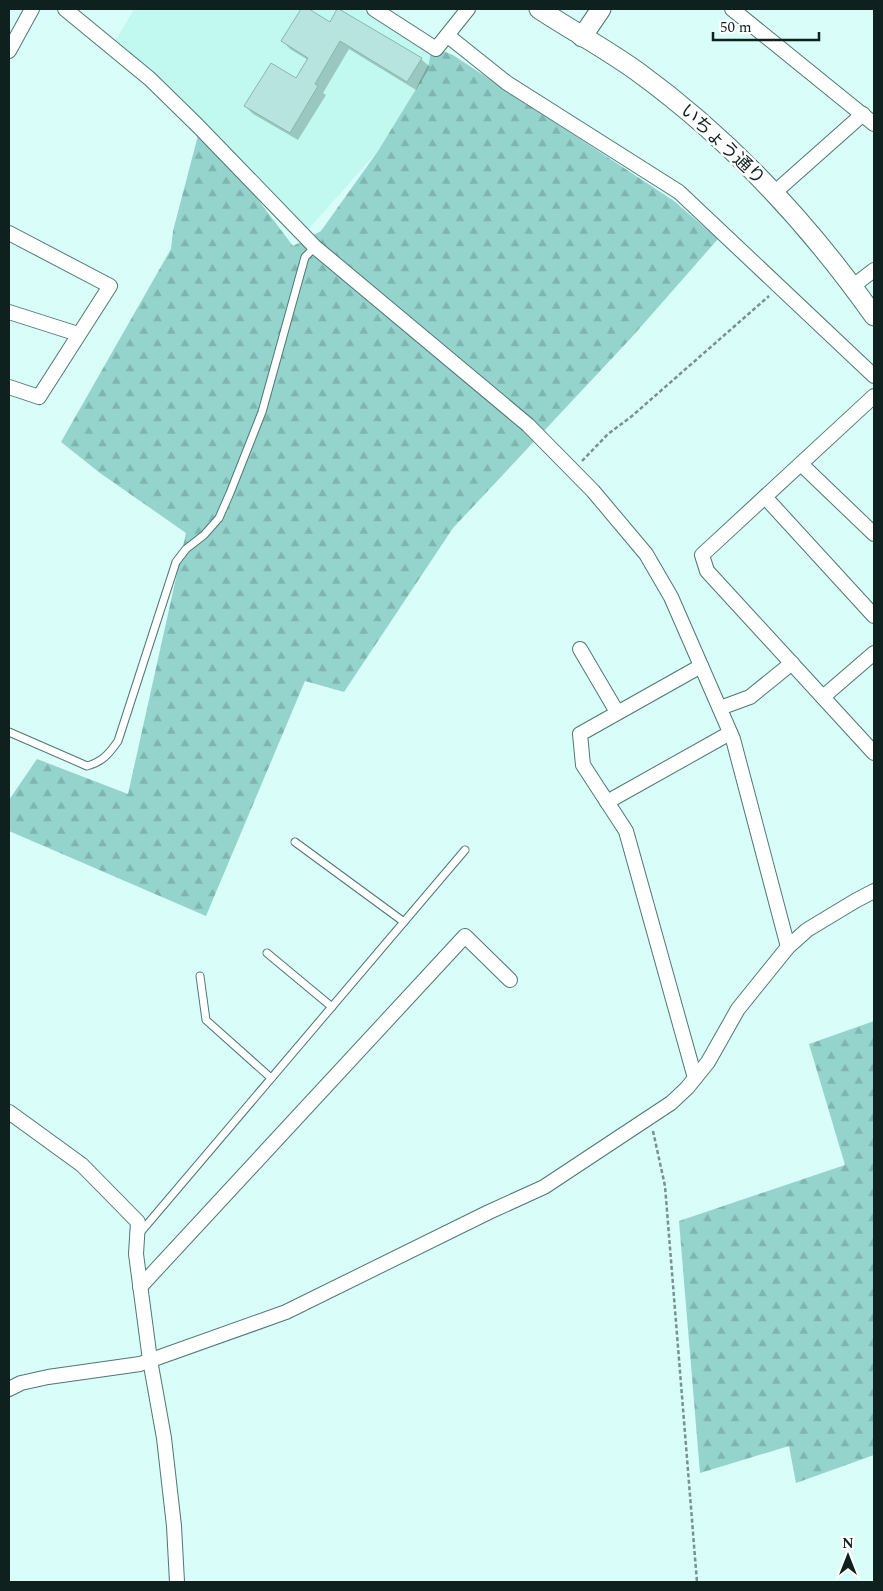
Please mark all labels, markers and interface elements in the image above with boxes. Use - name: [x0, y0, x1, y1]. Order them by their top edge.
- scale bar: [713, 10, 819, 42]
- text: 50 m: [720, 16, 752, 39]
- street label: いちょう通り: [674, 98, 771, 191]
- north arrow: [823, 1531, 873, 1581]
- text: N: [842, 1533, 854, 1554]

